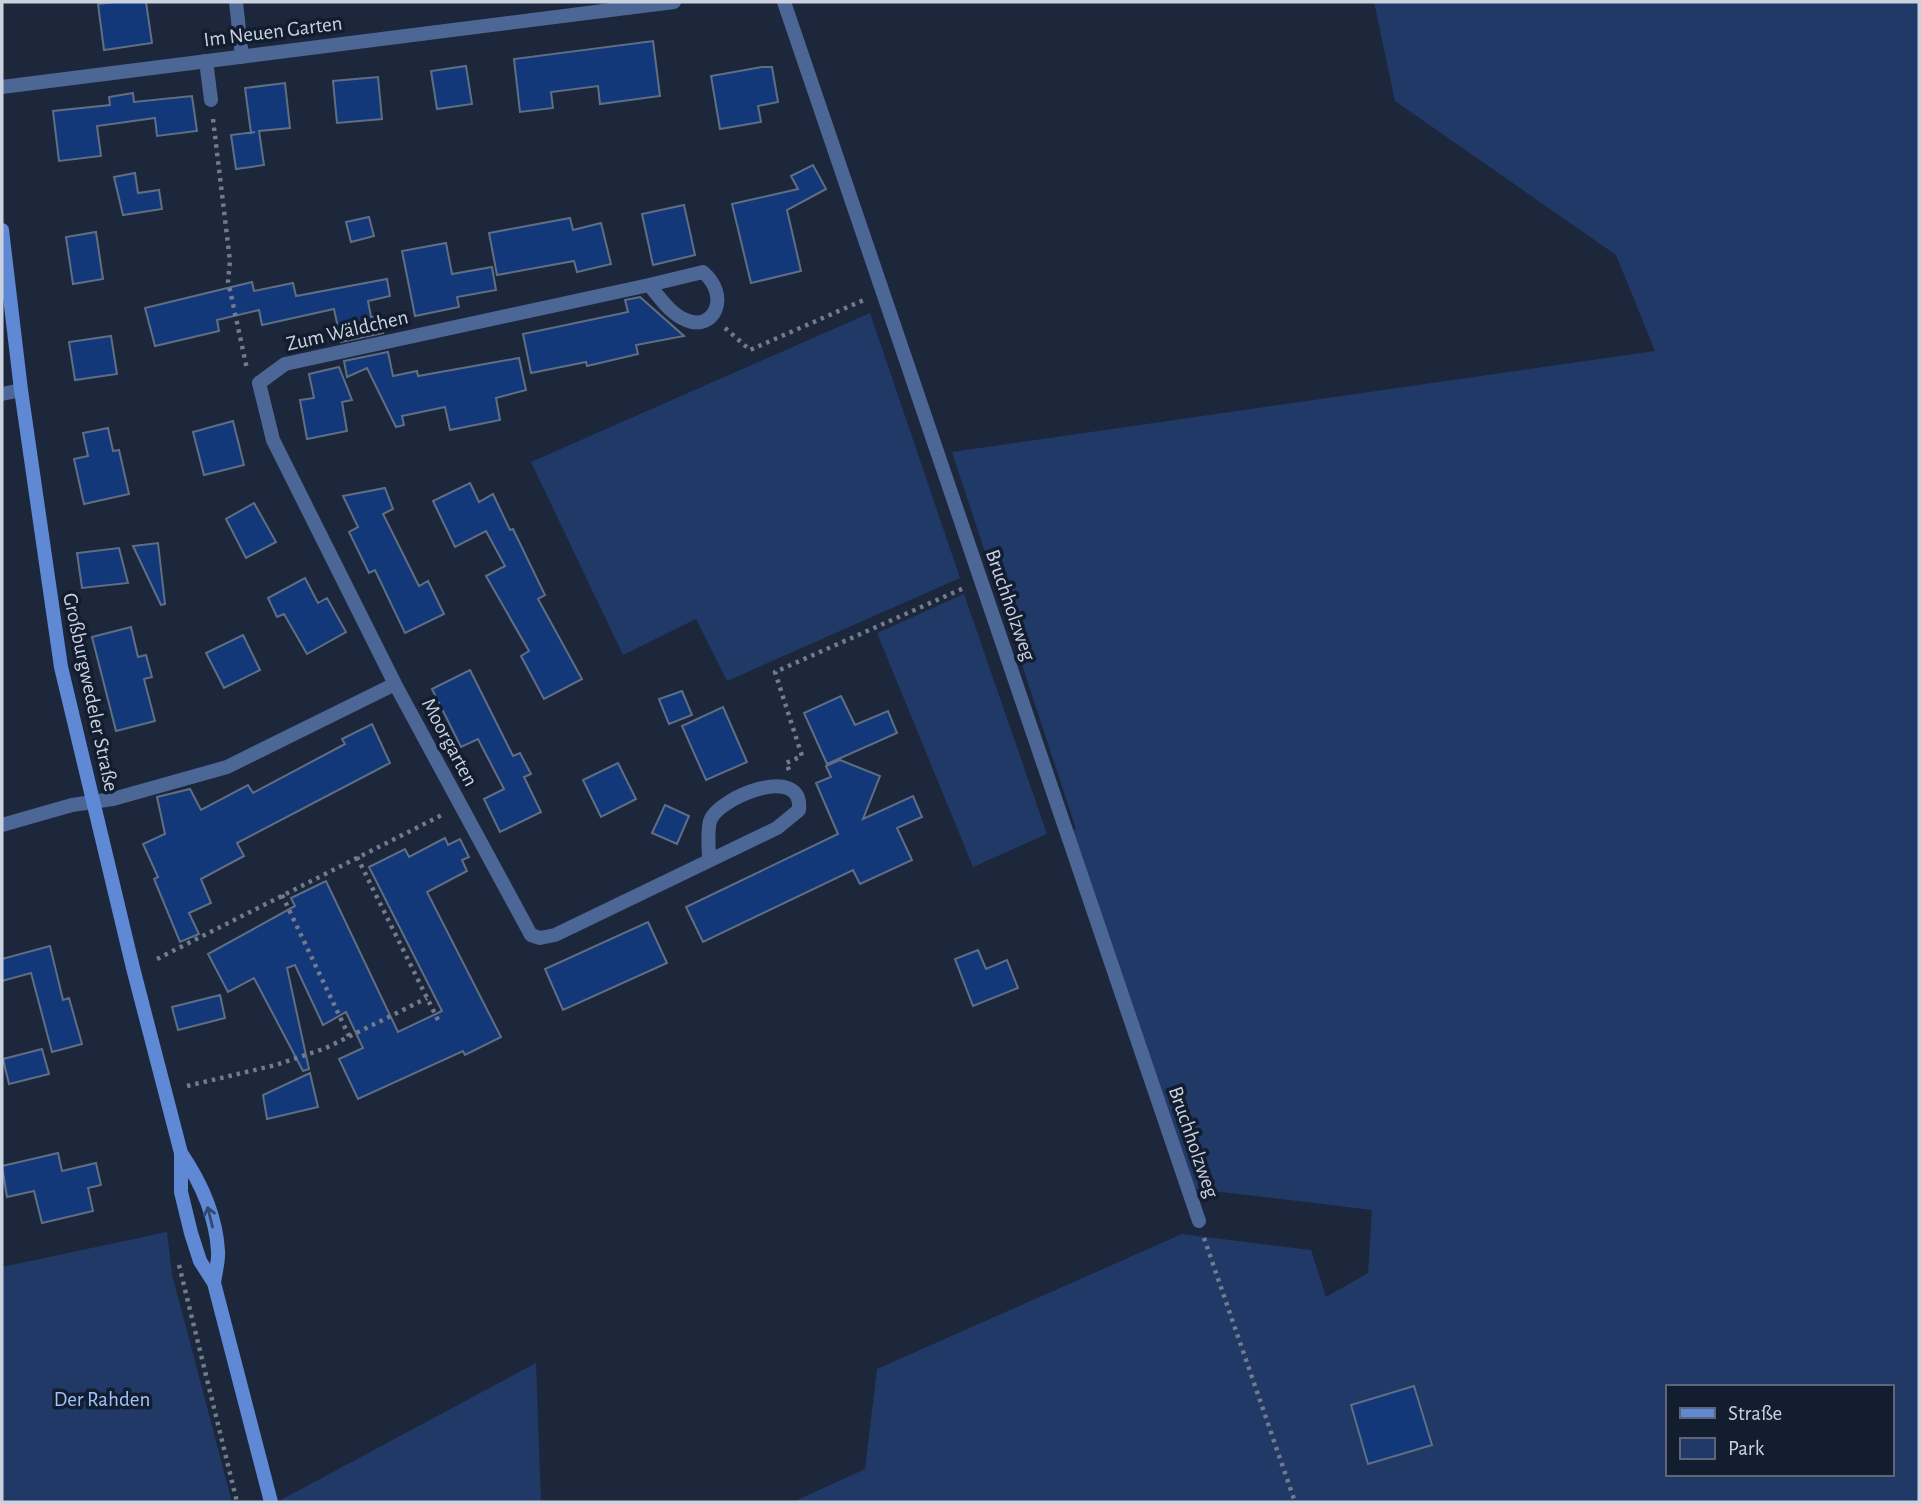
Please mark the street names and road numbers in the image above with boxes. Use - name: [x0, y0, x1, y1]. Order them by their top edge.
- street label: Im Neuen Garten: [203, 13, 344, 50]
- street label: Zum Wäldchen: [284, 306, 410, 355]
- street label: Bruchholzweg: [982, 547, 1040, 664]
- street label: Großburgwedeler Straße: [59, 591, 122, 793]
- street label: Moorgarten: [418, 695, 481, 790]
- street label: Bruchholzweg: [1165, 1084, 1223, 1201]

